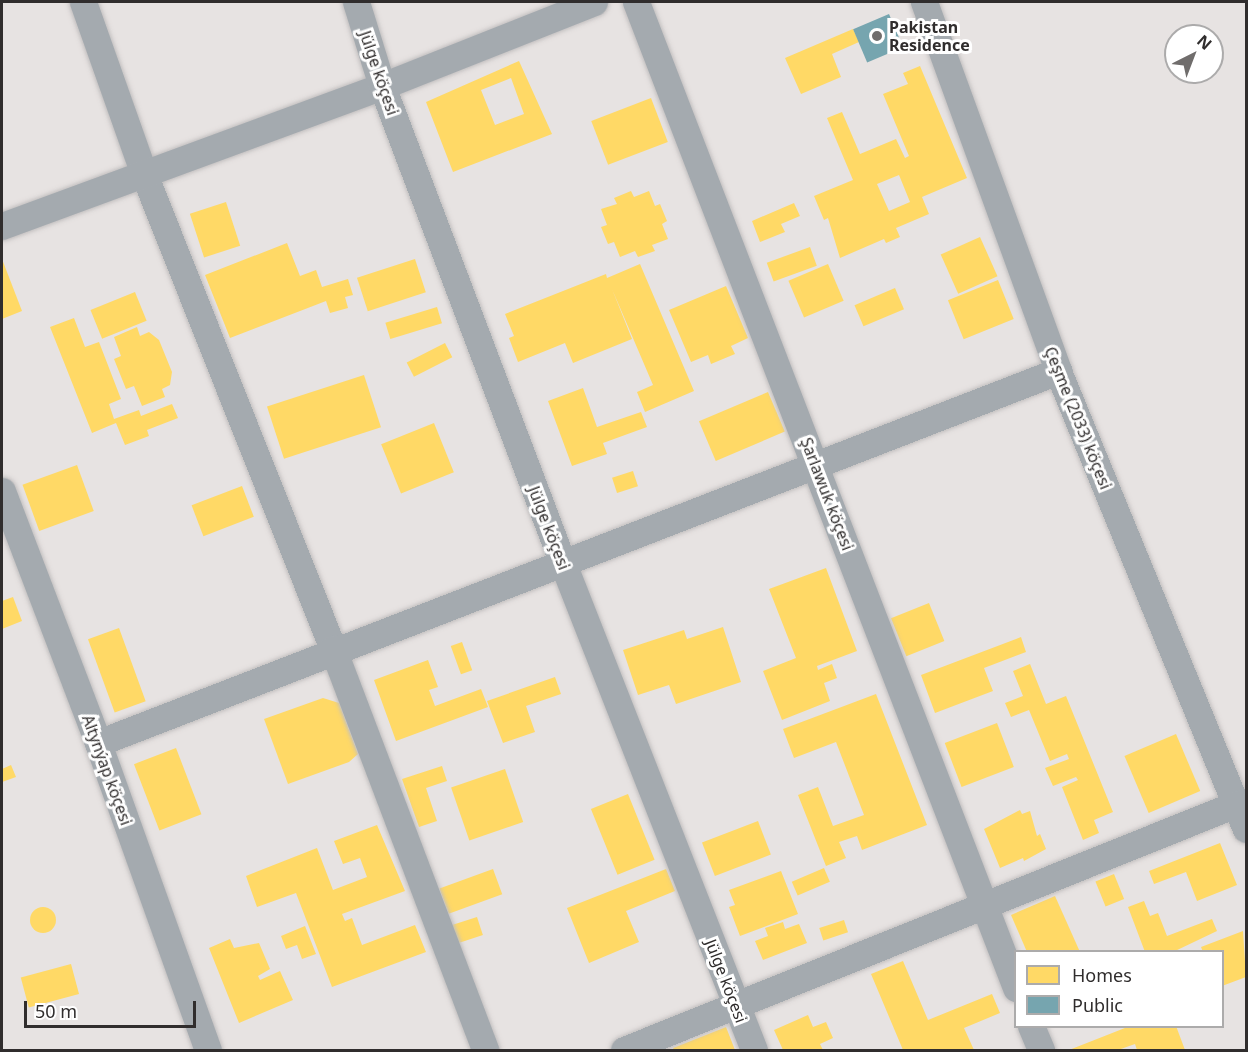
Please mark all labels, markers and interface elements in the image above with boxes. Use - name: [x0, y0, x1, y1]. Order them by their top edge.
- place label: Pakistan Residence: [889, 17, 970, 55]
- north arrow: [1164, 24, 1224, 84]
- street label: Jülge köçesi: [356, 28, 402, 118]
- marker: Pakistan Residence: [870, 29, 884, 43]
- text: N: [1193, 30, 1217, 55]
- street label: Çeşme (2033) köçesi: [1041, 344, 1115, 492]
- street label: Şarlawuk köçesi: [797, 435, 857, 553]
- street label: Jülge köçesi: [524, 483, 574, 573]
- street label: Altynýap köçesi: [78, 712, 136, 828]
- street label: Jülge köçesi: [701, 936, 751, 1026]
- legend: [1014, 950, 1224, 1028]
- text: Homes: [1072, 963, 1132, 987]
- scale bar: [27, 989, 200, 1027]
- text: Public: [1072, 993, 1123, 1017]
- text: 50 m: [35, 999, 77, 1023]

